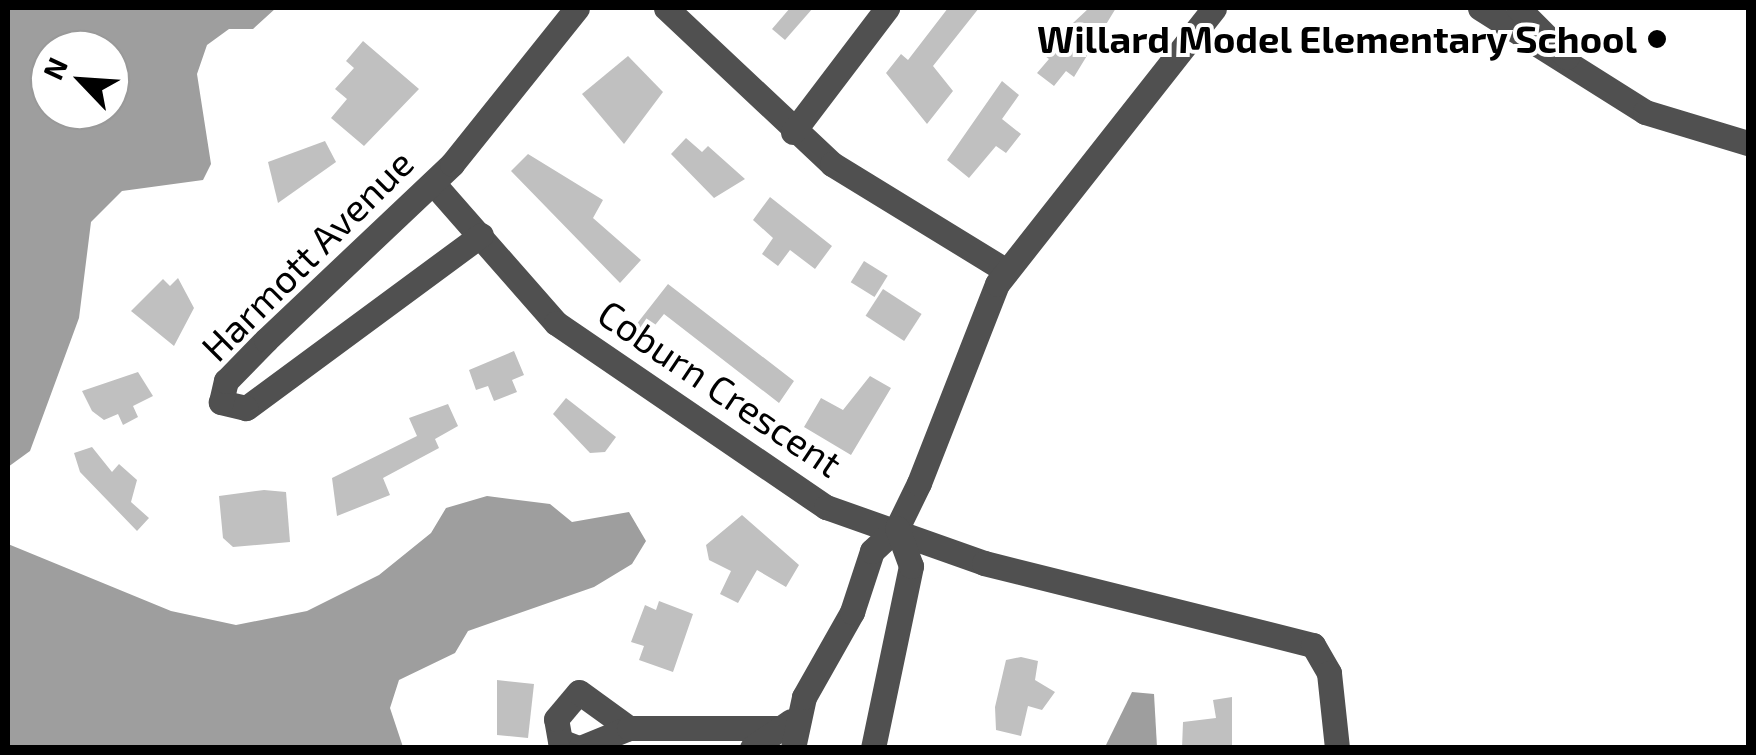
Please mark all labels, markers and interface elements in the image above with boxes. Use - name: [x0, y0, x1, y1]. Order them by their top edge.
- place label: Willard Model Elementary School: [1035, 16, 1637, 62]
- marker: Willard Model Elementary School: [1646, 28, 1668, 50]
- north arrow: [30, 30, 130, 130]
- text: N: [35, 52, 74, 85]
- street label: Harmott Avenue: [191, 139, 423, 371]
- street label: Coburn Crescent: [590, 290, 850, 486]

